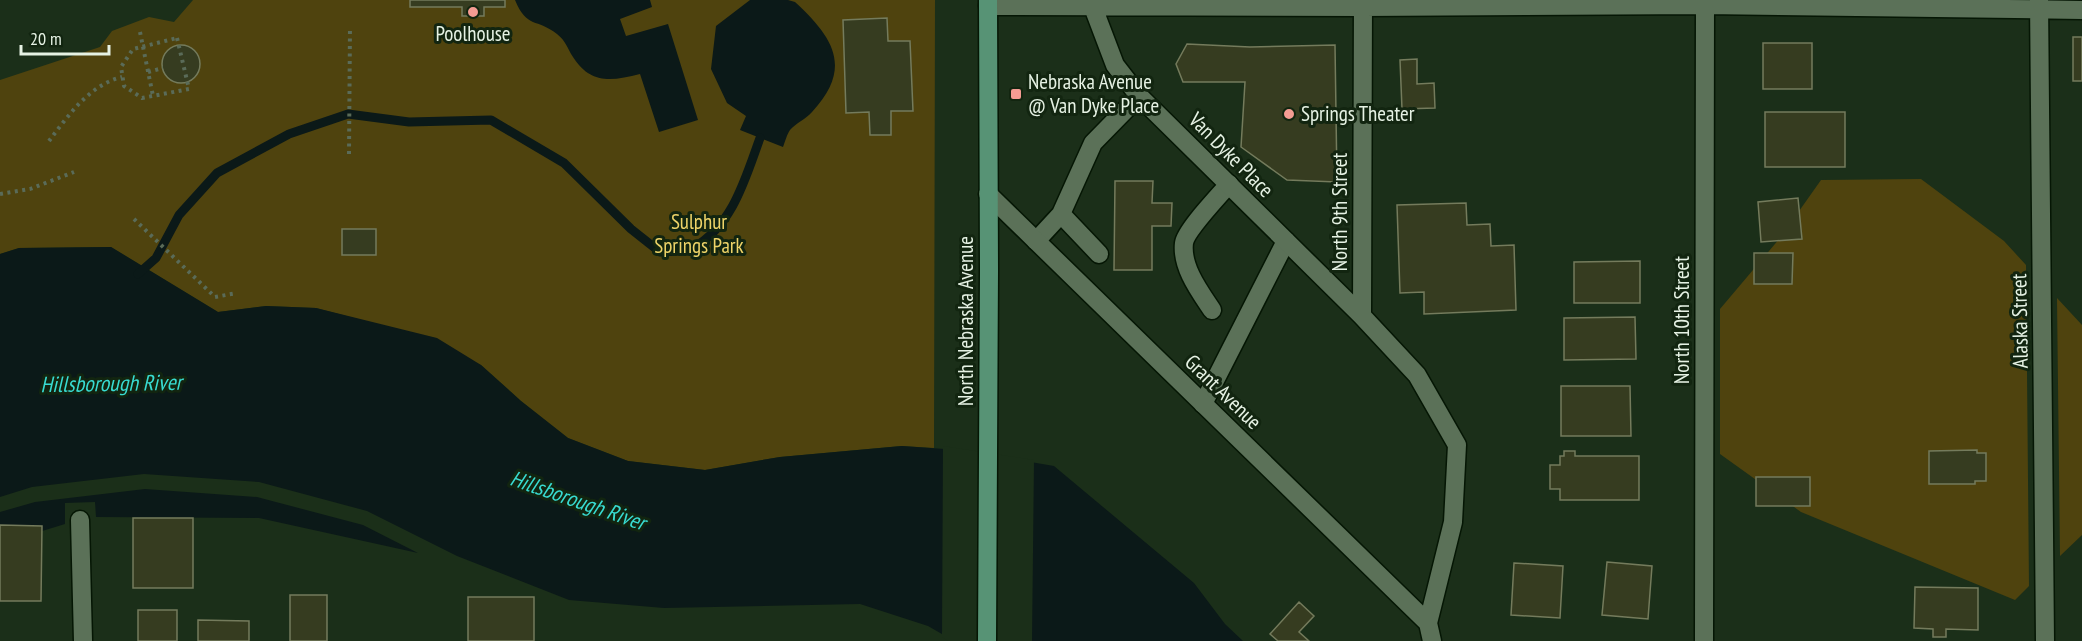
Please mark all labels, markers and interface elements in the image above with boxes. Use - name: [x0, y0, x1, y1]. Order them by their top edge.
- marker: Poolhouse: [466, 5, 480, 19]
- scale bar: [21, 18, 110, 56]
- place label: Poolhouse: [435, 20, 511, 47]
- text: 20 m: [30, 27, 62, 50]
- place label: Nebraska Avenue @ Van Dyke Place: [1028, 68, 1159, 119]
- marker: Nebraska Avenue @ Van Dyke Place: [1009, 87, 1023, 101]
- place label: Springs Theater: [1301, 100, 1415, 127]
- street label: Van Dyke Place: [1182, 106, 1280, 203]
- marker: Springs Theater: [1282, 107, 1296, 121]
- street label: North 9th Street: [1326, 153, 1353, 271]
- park label: Sulphur Springs Park: [654, 208, 744, 259]
- street label: North Nebraska Avenue: [952, 236, 979, 406]
- street label: North 10th Street: [1668, 256, 1695, 384]
- street label: Alaska Street: [2005, 273, 2034, 369]
- street label: Grant Avenue: [1179, 348, 1267, 435]
- water label: Hillsborough River: [40, 368, 185, 398]
- water label: Hillsborough River: [507, 464, 652, 537]

